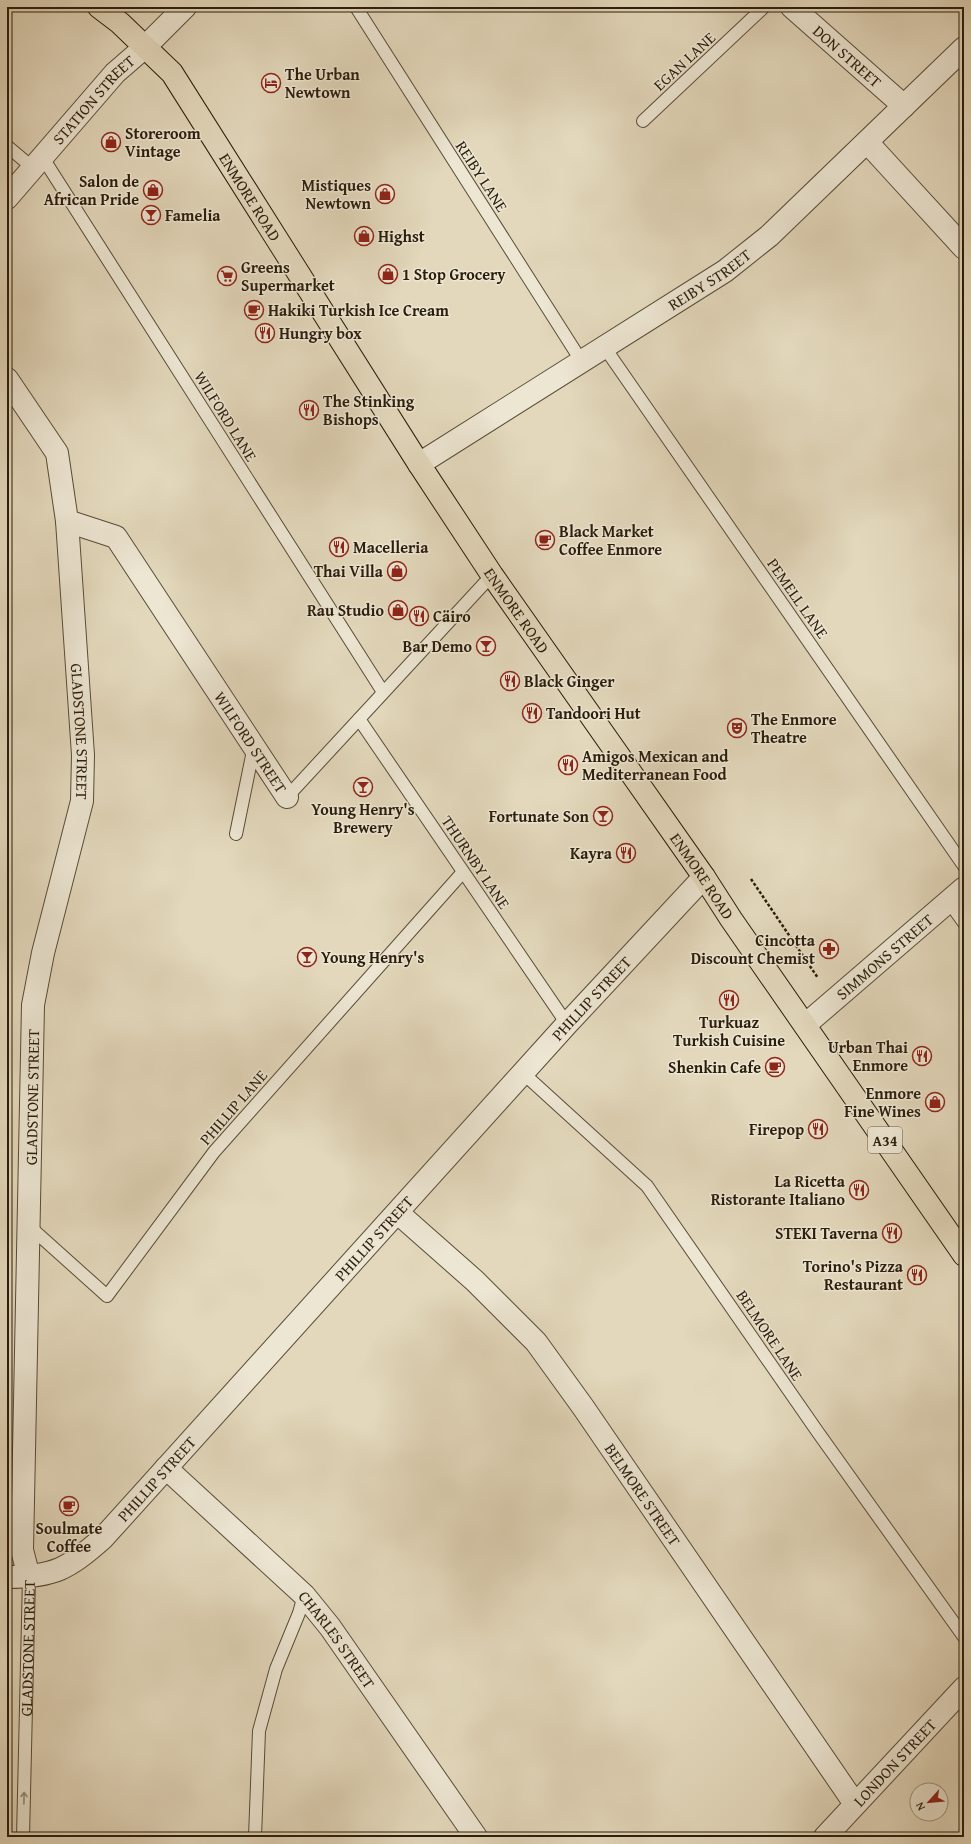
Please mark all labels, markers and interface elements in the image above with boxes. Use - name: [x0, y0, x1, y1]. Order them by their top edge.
- street label: DON STREET: [808, 19, 887, 93]
- street label: EGAN LANE: [648, 26, 720, 96]
- street label: STATION STREET: [46, 49, 140, 150]
- place label: The Urban Newtown: [285, 62, 360, 104]
- hotel icon: The Urban Newtown: [260, 72, 282, 94]
- place label: Storeroom Vintage: [125, 121, 201, 163]
- shop icon: Storeroom Vintage: [100, 131, 122, 153]
- street label: REIBY LANE: [450, 136, 514, 216]
- street label: ENMORE ROAD: [213, 148, 287, 246]
- place label: Salon de African Pride: [44, 169, 139, 211]
- place label: Mistiques Newtown: [302, 173, 372, 215]
- shop icon: Salon de African Pride: [142, 179, 164, 201]
- shop icon: Mistiques Newtown: [374, 183, 396, 205]
- place label: Famelia: [165, 203, 221, 227]
- bar icon: Famelia: [140, 204, 162, 226]
- place label: Highst: [378, 224, 425, 248]
- shop icon: Highst: [353, 225, 375, 247]
- street label: REIBY STREET: [663, 243, 756, 316]
- place label: Greens Supermarket: [241, 255, 335, 297]
- place label: 1 Stop Grocery: [402, 262, 506, 286]
- shop icon: 1 Stop Grocery: [377, 263, 399, 285]
- supermarket icon: Greens Supermarket: [216, 265, 238, 287]
- place label: Hakiki Turkish Ice Cream: [268, 298, 449, 322]
- cafe icon: Hakiki Turkish Ice Cream: [243, 299, 265, 321]
- place label: Hungry box: [279, 321, 362, 345]
- restaurant icon: Hungry box: [254, 322, 276, 344]
- street label: WILFORD LANE: [189, 366, 263, 466]
- place label: The Stinking Bishops: [323, 389, 415, 431]
- restaurant icon: The Stinking Bishops: [298, 399, 320, 421]
- place label: Black Market Coffee Enmore: [559, 519, 662, 561]
- cafe icon: Black Market Coffee Enmore: [534, 529, 556, 551]
- place label: Macelleria: [353, 535, 429, 559]
- restaurant icon: Macelleria: [328, 536, 350, 558]
- street label: PEMELL LANE: [761, 553, 835, 643]
- place label: Thai Villa: [314, 559, 384, 583]
- shop icon: Thai Villa: [386, 560, 408, 582]
- street label: ENMORE ROAD: [478, 563, 556, 658]
- place label: Rau Studio: [307, 598, 384, 622]
- shop icon: Rau Studio: [387, 599, 409, 621]
- place label: Cäiro: [433, 604, 471, 628]
- restaurant icon: Cäiro: [408, 605, 430, 627]
- place label: Bar Demo: [403, 634, 472, 658]
- bar icon: Bar Demo: [475, 635, 497, 657]
- street label: GLADSTONE STREET: [65, 663, 95, 800]
- place label: Black Ginger: [524, 669, 615, 693]
- restaurant icon: Black Ginger: [499, 670, 521, 692]
- street label: WILFORD STREET: [209, 686, 293, 798]
- place label: Tandoori Hut: [546, 701, 641, 725]
- restaurant icon: Tandoori Hut: [521, 702, 543, 724]
- place label: The Enmore Theatre: [751, 707, 837, 749]
- theatre icon: The Enmore Theatre: [726, 717, 748, 739]
- place label: Amigos Mexican and Mediterranean Food: [582, 744, 729, 786]
- restaurant icon: Amigos Mexican and Mediterranean Food: [557, 754, 579, 776]
- bar icon: Young Henry's Brewery: [352, 776, 374, 798]
- place label: Young Henry's Brewery: [311, 797, 415, 839]
- place label: Fortunate Son: [489, 804, 590, 828]
- bar icon: Fortunate Son: [592, 805, 614, 827]
- street label: THURNBY LANE: [436, 810, 516, 914]
- street label: ENMORE ROAD: [664, 828, 740, 924]
- place label: Kayra: [570, 841, 613, 865]
- restaurant icon: Kayra: [615, 842, 637, 864]
- street label: SIMMONS STREET: [831, 908, 938, 1005]
- place label: Cincotta Discount Chemist: [691, 928, 816, 970]
- pharmacy icon: Cincotta Discount Chemist: [818, 938, 840, 960]
- place label: Young Henry's: [321, 945, 424, 969]
- bar icon: Young Henry's: [296, 946, 318, 968]
- street label: PHILLIP STREET: [546, 950, 637, 1046]
- restaurant icon: Turkuaz Turkish Cuisine: [718, 989, 740, 1011]
- place label: Turkuaz Turkish Cuisine: [673, 1010, 785, 1052]
- street label: GLADSTONE STREET: [19, 1029, 45, 1165]
- place label: Urban Thai Enmore: [828, 1035, 908, 1077]
- restaurant icon: Urban Thai Enmore: [911, 1045, 933, 1067]
- place label: Shenkin Cafe: [668, 1055, 761, 1079]
- cafe icon: Shenkin Cafe: [764, 1056, 786, 1078]
- street label: PHILLIP LANE: [193, 1064, 273, 1150]
- place label: Enmore Fine Wines: [844, 1081, 921, 1123]
- shop icon: Enmore Fine Wines: [924, 1091, 946, 1113]
- place label: Firepop: [749, 1117, 804, 1141]
- restaurant icon: Firepop: [807, 1118, 829, 1140]
- road number: A34: [868, 1127, 902, 1153]
- place label: La Ricetta Ristorante Italiano: [711, 1169, 846, 1211]
- restaurant icon: La Ricetta Ristorante Italiano: [848, 1179, 870, 1201]
- street label: PHILLIP STREET: [329, 1190, 419, 1286]
- place label: STEKI Taverna: [775, 1221, 879, 1245]
- restaurant icon: STEKI Taverna: [881, 1222, 903, 1244]
- place label: Torino's Pizza Restaurant: [803, 1254, 904, 1296]
- restaurant icon: Torino's Pizza Restaurant: [906, 1264, 928, 1286]
- street label: BELMORE LANE: [731, 1285, 809, 1385]
- street label: PHILLIP STREET: [111, 1431, 202, 1527]
- street label: BELMORE STREET: [599, 1438, 687, 1551]
- cafe icon: Soulmate Coffee: [58, 1495, 80, 1517]
- place label: Soulmate Coffee: [36, 1516, 103, 1558]
- street label: GLADSTONE STREET: [14, 1580, 41, 1717]
- street label: CHARLES STREET: [293, 1585, 381, 1693]
- street label: LONDON STREET: [849, 1714, 939, 1810]
- north arrow: [909, 1782, 949, 1822]
- one-way arrow: [20, 1792, 28, 1805]

